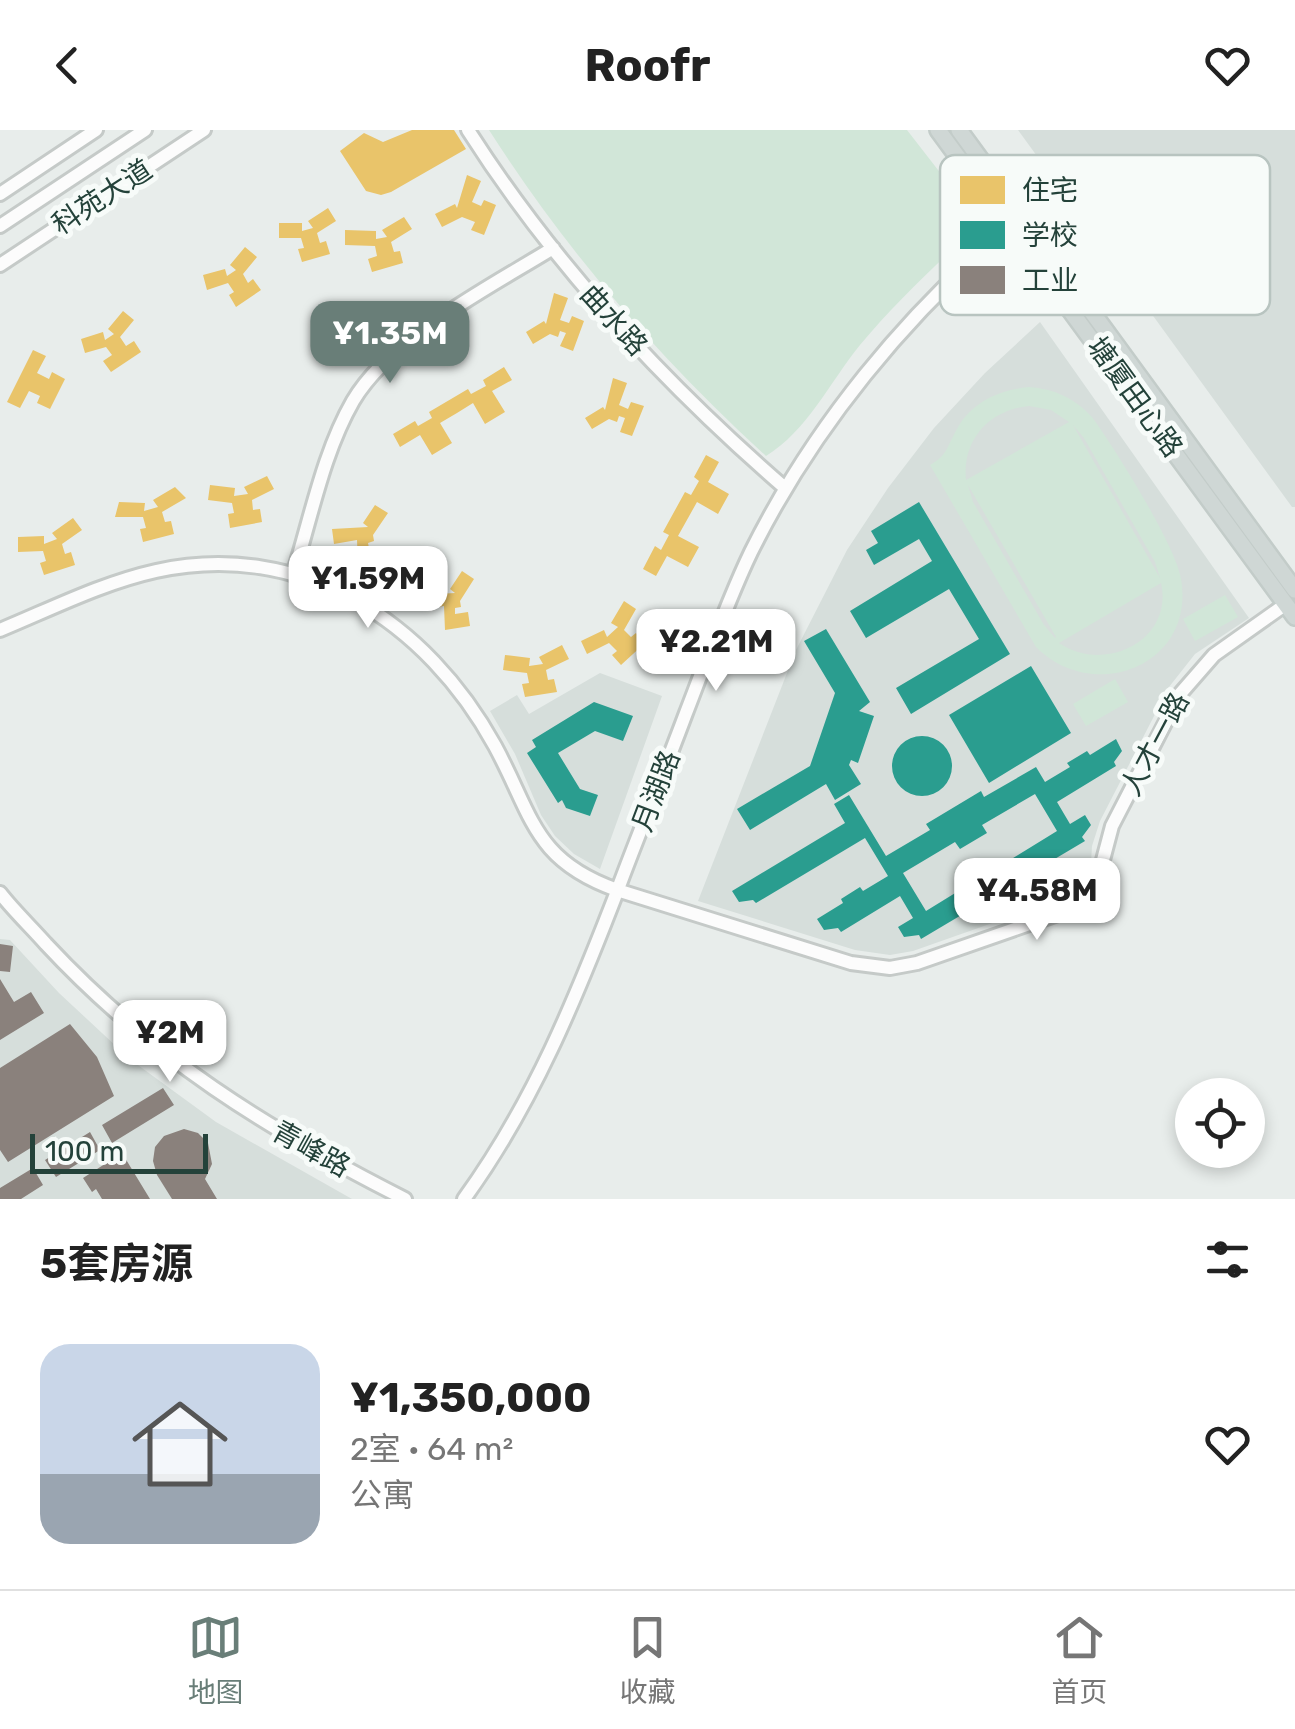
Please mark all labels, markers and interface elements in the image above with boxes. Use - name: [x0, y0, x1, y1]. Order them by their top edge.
- icon: back: [40, 38, 95, 93]
- icon: heart: [1200, 38, 1255, 93]
- text: Roofr: [585, 39, 710, 92]
- street label: 科苑大道: [46, 153, 158, 241]
- legend: [940, 155, 1270, 315]
- text: 住宅: [1022, 174, 1078, 207]
- text: 学校: [1022, 219, 1078, 252]
- text: 工业: [1022, 264, 1078, 297]
- street label: 曲水路: [574, 278, 654, 362]
- pin: ¥1.35M: [309, 301, 471, 386]
- text: ¥1.35M: [332, 314, 448, 352]
- street label: 塘厦田心路: [1081, 331, 1189, 463]
- pin: ¥1.59M: [287, 546, 449, 631]
- text: ¥1.59M: [311, 559, 425, 597]
- pin: ¥2.21M: [635, 609, 797, 694]
- text: ¥2.21M: [658, 622, 774, 660]
- street label: 人才一路: [1114, 687, 1196, 801]
- street label: 月湖路: [626, 746, 686, 836]
- pin: ¥4.58M: [956, 858, 1118, 943]
- text: ¥4.58M: [976, 871, 1098, 909]
- pin: ¥2M: [122, 1000, 218, 1085]
- text: ¥2M: [135, 1013, 205, 1051]
- map controls: [1175, 1078, 1265, 1168]
- button: locate: [1175, 1078, 1265, 1168]
- street label: 青峰路: [266, 1114, 356, 1184]
- scale bar: [30, 1129, 208, 1174]
- text: 100 m: [45, 1135, 124, 1168]
- icon: filters: [1200, 1232, 1255, 1287]
- text: 5套房源: [40, 1239, 193, 1289]
- text: ¥1,350,000: [350, 1373, 592, 1423]
- icon: home: [120, 1384, 240, 1504]
- icon: heart: [1200, 1417, 1255, 1472]
- text: 2室 · 64 m²: [350, 1430, 513, 1468]
- text: 公寓: [350, 1476, 414, 1514]
- tab: 地图: [188, 1610, 244, 1710]
- tab: 收藏: [619, 1610, 675, 1710]
- tab: 首页: [1051, 1610, 1107, 1710]

